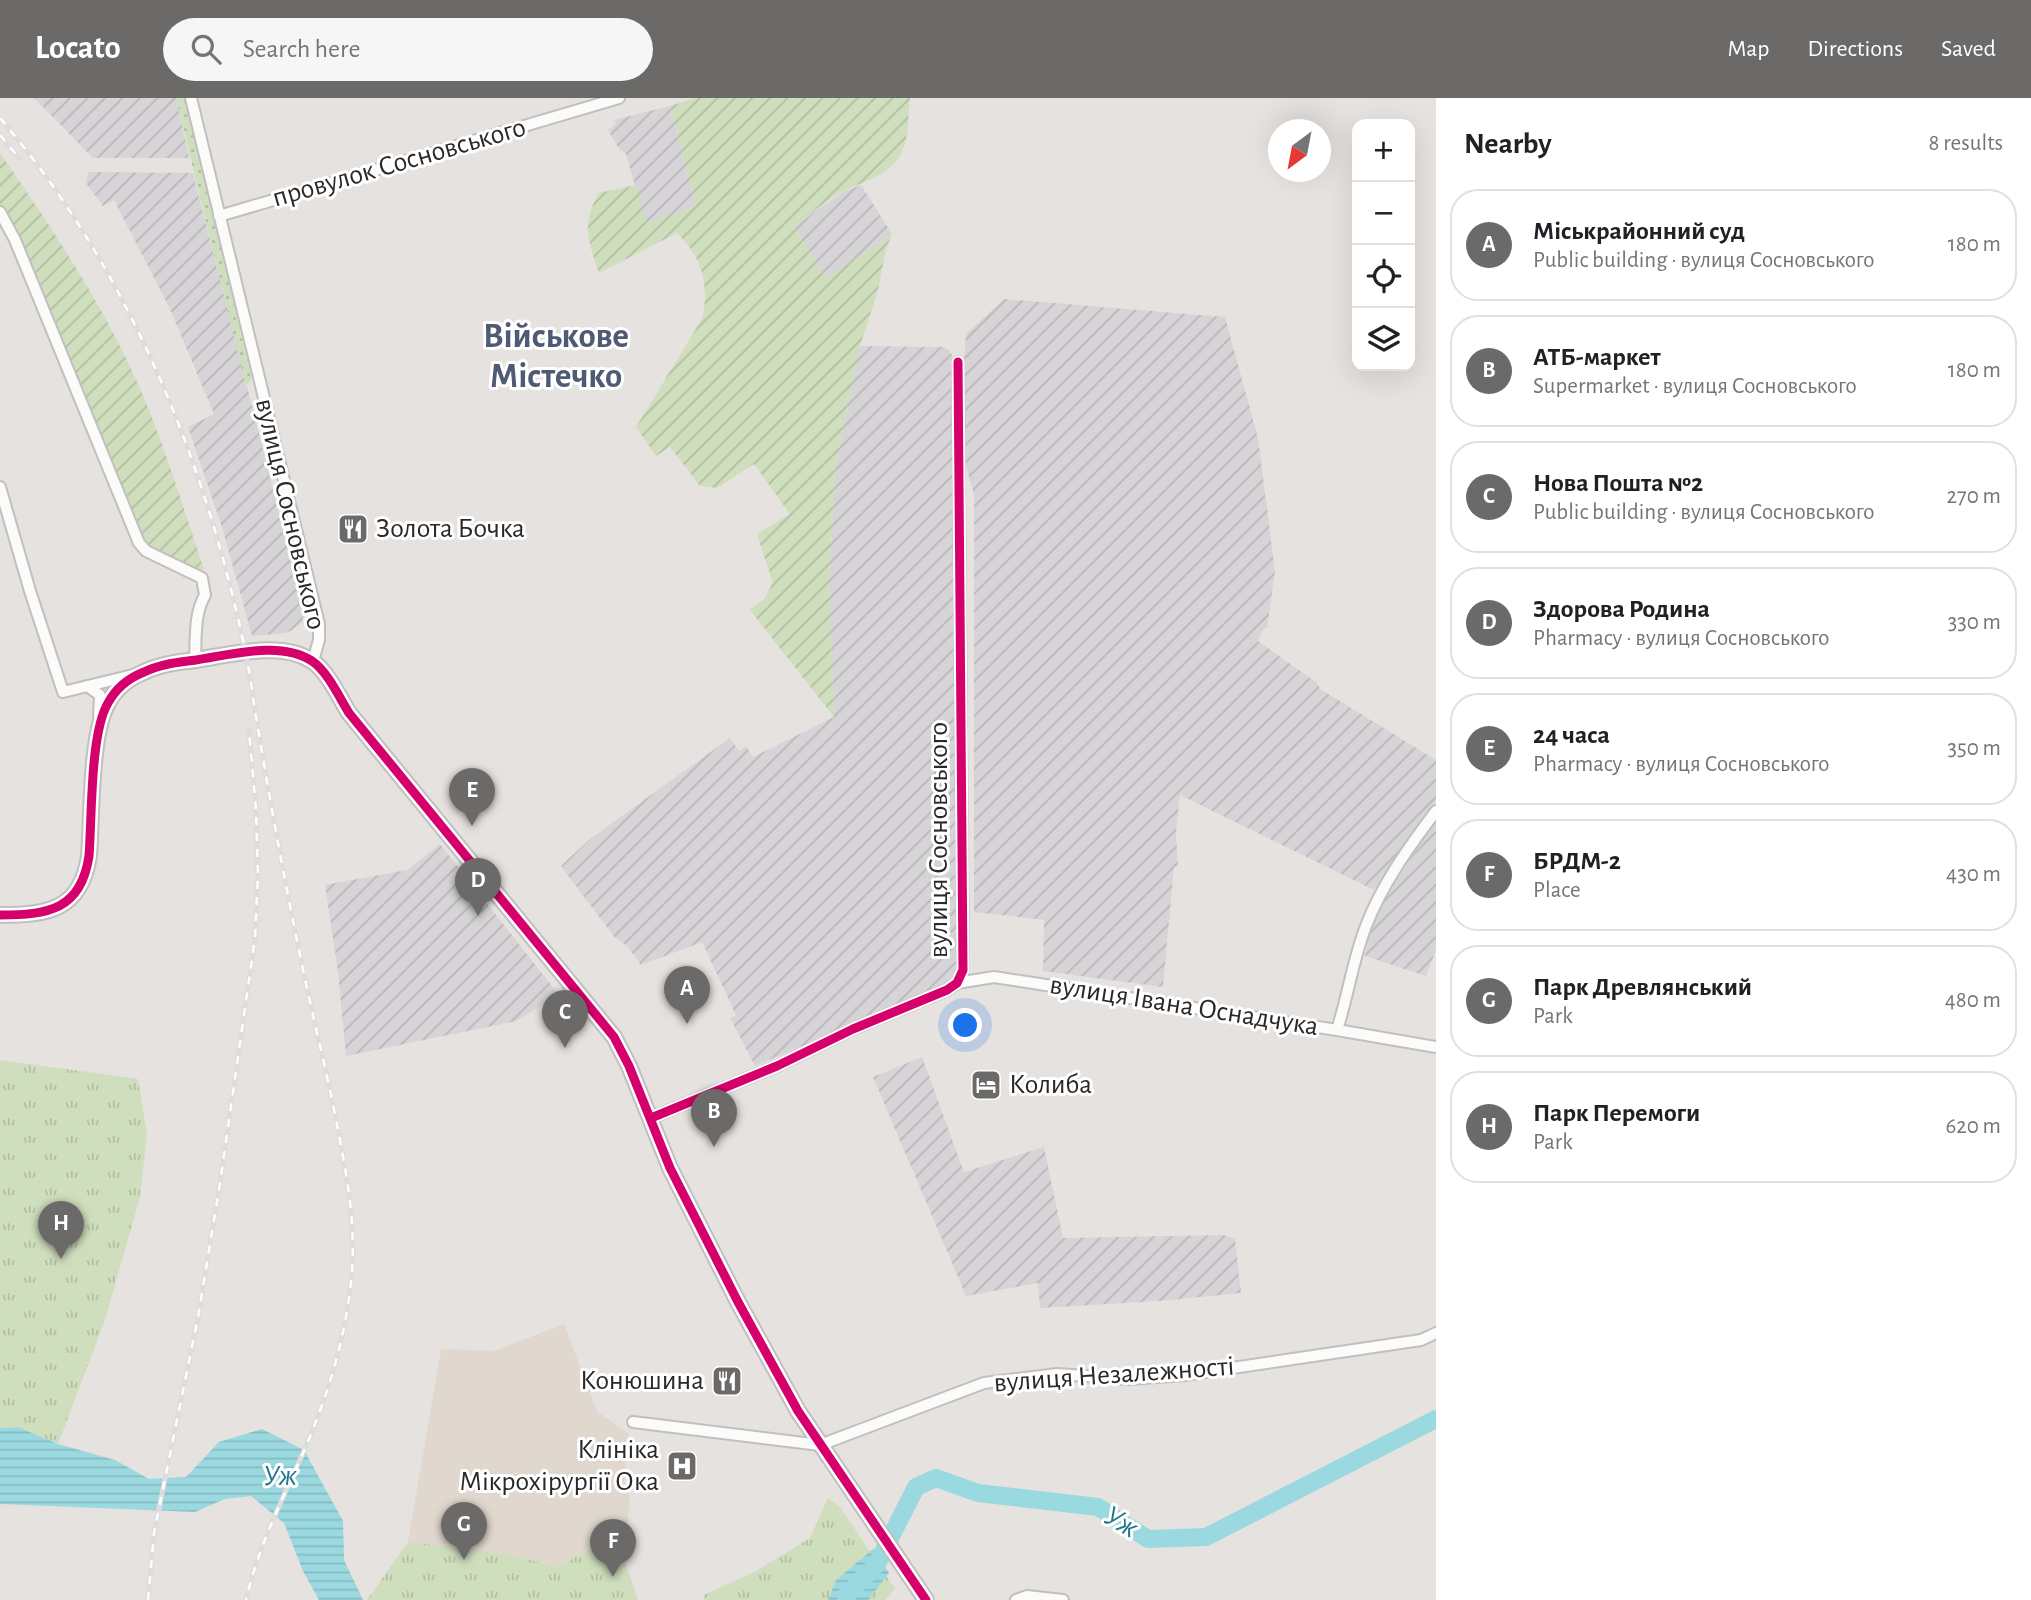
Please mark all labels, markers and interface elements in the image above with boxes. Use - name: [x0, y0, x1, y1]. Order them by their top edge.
- search box: [163, 18, 653, 81]
- icon: search: [187, 30, 225, 68]
- text: Locato: [35, 32, 121, 65]
- text: Search here: [243, 36, 360, 62]
- text: Map: [1727, 37, 1769, 61]
- text: Directions: [1807, 37, 1903, 61]
- text: Saved: [1941, 37, 1996, 61]
- street label: провулок Сосновського: [269, 113, 529, 213]
- north arrow: [1268, 119, 1331, 182]
- map controls: [1352, 119, 1415, 371]
- button: +: [1352, 119, 1415, 182]
- text: Nearby: [1464, 129, 1552, 159]
- text: 8 results: [1929, 132, 2003, 155]
- button: −: [1352, 182, 1415, 245]
- text: Міськрайонний суд: [1533, 218, 1745, 244]
- text: A: [1482, 233, 1496, 256]
- text: 180 m: [1948, 233, 2001, 256]
- button: locate: [1352, 245, 1415, 308]
- text: Public building · вулиця Сосновського: [1533, 249, 1874, 272]
- button: layers: [1352, 308, 1415, 371]
- district label: Військове Містечко: [483, 319, 629, 394]
- text: АТБ-маркет: [1533, 344, 1661, 370]
- text: B: [1482, 359, 1496, 382]
- text: 180 m: [1948, 359, 2001, 382]
- text: Supermarket · вулиця Сосновського: [1533, 375, 1857, 398]
- street label: вулиця Сосновського: [250, 396, 330, 632]
- text: Нова Пошта №2: [1533, 470, 1703, 496]
- text: C: [1483, 485, 1495, 508]
- text: 270 m: [1947, 485, 2001, 508]
- text: Public building · вулиця Сосновського: [1533, 501, 1874, 524]
- restaurant icon: Золота Бочка: [336, 512, 370, 546]
- place label: Золота Бочка: [376, 515, 525, 543]
- text: Здорова Родина: [1533, 596, 1710, 622]
- text: D: [1481, 611, 1497, 634]
- text: 330 m: [1948, 611, 2001, 634]
- text: Pharmacy · вулиця Сосновського: [1533, 627, 1829, 650]
- street label: вулиця Сосновського: [925, 722, 953, 958]
- text: 24 часа: [1533, 722, 1610, 748]
- text: E: [1483, 737, 1495, 760]
- text: 350 m: [1948, 737, 2001, 760]
- text: Pharmacy · вулиця Сосновського: [1533, 753, 1829, 776]
- pin: E: [449, 768, 495, 826]
- text: БРДМ-2: [1533, 848, 1621, 874]
- pin: D: [455, 858, 501, 916]
- text: F: [1484, 863, 1494, 886]
- text: 430 m: [1946, 863, 2001, 886]
- text: Place: [1533, 879, 1581, 902]
- pin: A: [664, 966, 710, 1024]
- street label: вулиця Івана Оснадчука: [1048, 971, 1321, 1041]
- text: Парк Древлянський: [1533, 974, 1752, 1000]
- text: G: [1482, 989, 1496, 1012]
- text: 480 m: [1945, 989, 2001, 1012]
- pin: C: [542, 990, 588, 1048]
- text: Park: [1533, 1005, 1573, 1028]
- your location: [948, 1008, 982, 1042]
- hotel icon: Колиба: [969, 1068, 1003, 1102]
- place label: Колиба: [1009, 1071, 1092, 1099]
- pin: B: [691, 1089, 737, 1147]
- text: Парк Перемоги: [1533, 1100, 1700, 1126]
- text: H: [1481, 1115, 1497, 1138]
- text: 620 m: [1945, 1115, 2001, 1138]
- text: Park: [1533, 1131, 1573, 1154]
- pin: H: [38, 1201, 84, 1259]
- street label: вулиця Незалежності: [993, 1353, 1235, 1397]
- restaurant icon: Конюшина: [710, 1364, 744, 1398]
- place label: Конюшина: [580, 1367, 704, 1395]
- place label: Клініка Мікрохірургії Ока: [459, 1436, 659, 1496]
- hospital icon: Клініка Мікрохірургії Ока: [665, 1449, 699, 1483]
- water label: Уж: [263, 1461, 298, 1491]
- water label: Уж: [1099, 1501, 1144, 1544]
- pin: G: [441, 1502, 487, 1560]
- pin: F: [590, 1519, 636, 1577]

